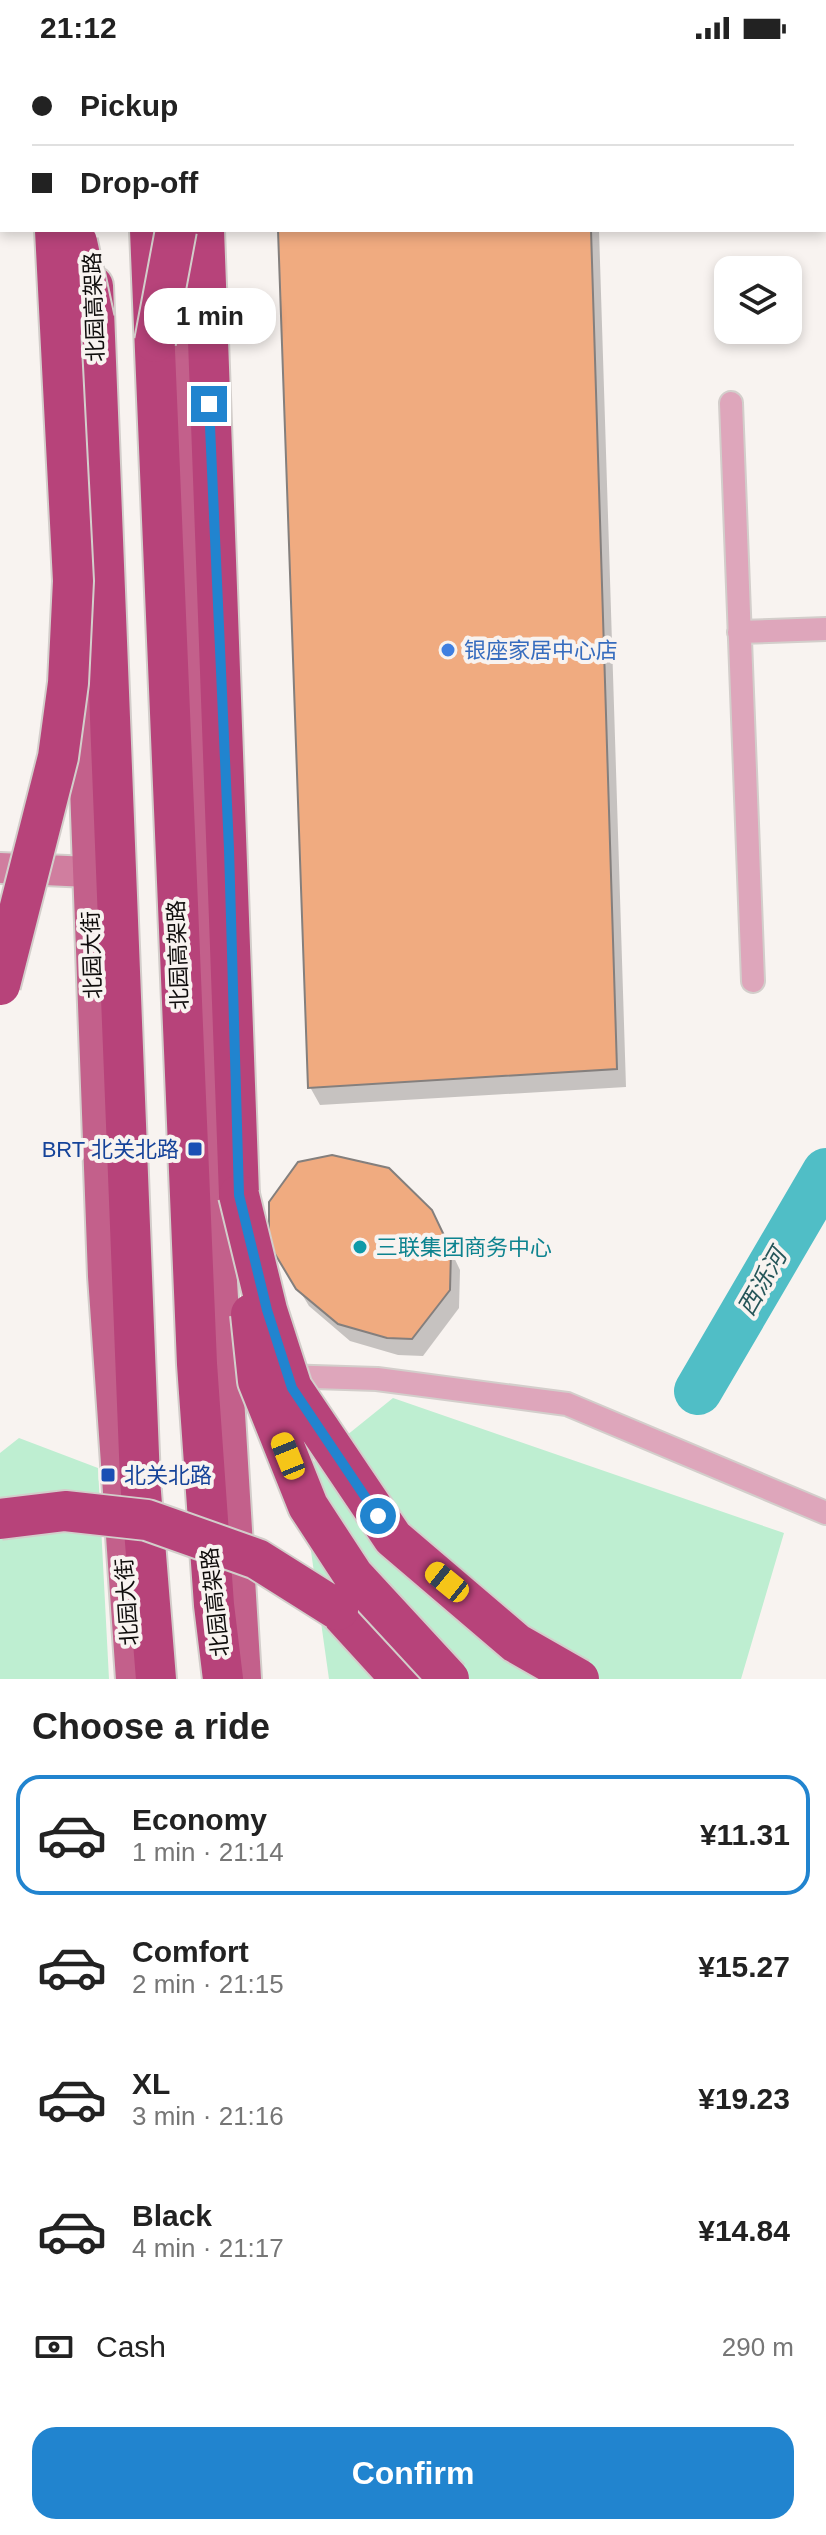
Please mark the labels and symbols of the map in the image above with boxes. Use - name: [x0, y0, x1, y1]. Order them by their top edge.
- street label: 北园高架路: [80, 252, 108, 362]
- callout: 1 min: [143, 288, 275, 344]
- route end: [191, 386, 227, 422]
- place label: 银座家居中心店: [464, 638, 618, 663]
- marker: 银座家居中心店: [439, 641, 457, 659]
- street label: 北园高架路: [164, 900, 192, 1010]
- street label: 北园大街: [78, 911, 106, 999]
- place label: BRT 北关北路: [42, 1137, 179, 1162]
- marker: BRT 北关北路: [186, 1140, 204, 1158]
- place label: 三联集团商务中心: [376, 1235, 552, 1260]
- marker: 三联集团商务中心: [351, 1238, 369, 1256]
- water label: 西泺河: [732, 1241, 794, 1320]
- car: [268, 1429, 308, 1483]
- place label: 北关北路: [124, 1463, 212, 1488]
- marker: 北关北路: [99, 1466, 117, 1484]
- route start: [360, 1498, 396, 1534]
- street label: 北园高架路: [197, 1546, 233, 1658]
- street label: 北园大街: [111, 1557, 143, 1647]
- car: [421, 1558, 473, 1606]

